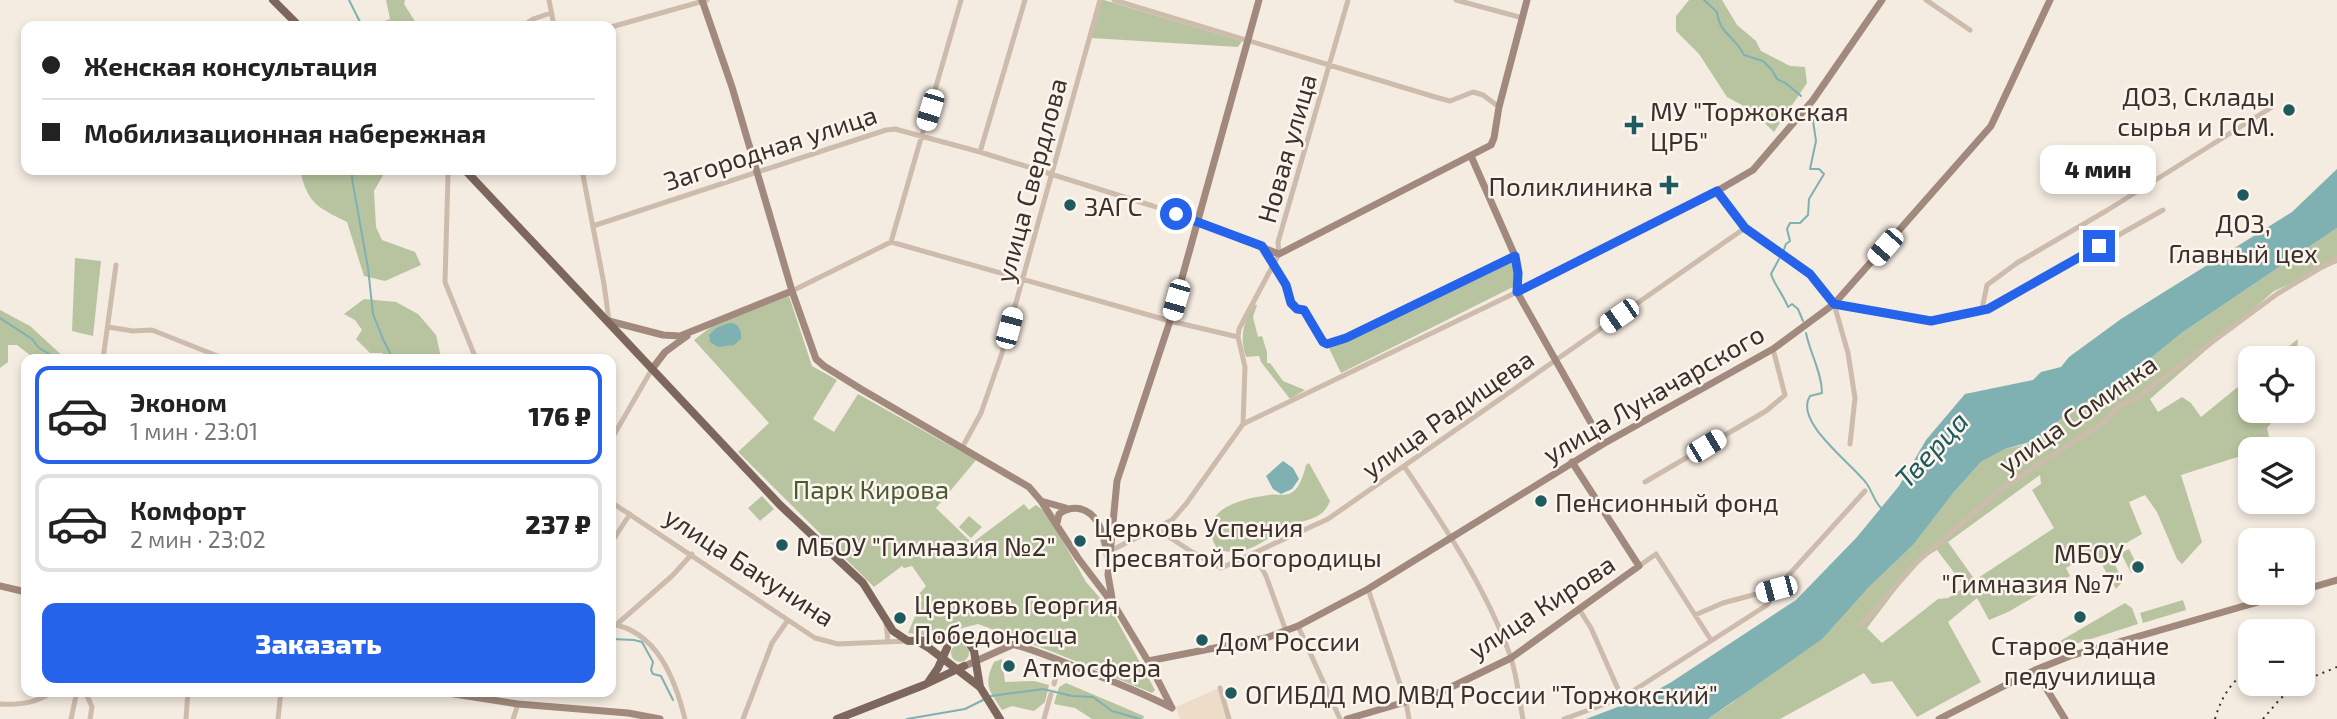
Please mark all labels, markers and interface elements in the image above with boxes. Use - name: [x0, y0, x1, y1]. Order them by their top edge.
- text: Женская консультация: [84, 50, 377, 81]
- street label: Новая улица: [1250, 70, 1323, 226]
- street label: улица Свердлова: [988, 74, 1073, 286]
- place label: ДОЗ, Склады сырья и ГСМ.: [2117, 80, 2275, 141]
- car: [914, 87, 947, 133]
- place label: МУ "Торжокская ЦРБ": [1650, 95, 1849, 156]
- street label: Загородная улица: [660, 98, 881, 197]
- marker: ДОЗ, Склады сырья и ГСМ.: [2281, 102, 2297, 118]
- marker: МУ "Торжокская ЦРБ": [1624, 115, 1644, 135]
- text: Мобилизационная набережная: [84, 117, 486, 148]
- callout: 4 мин: [2041, 145, 2157, 194]
- text: 4 мин: [2065, 155, 2131, 183]
- place label: Поликлиника: [1489, 170, 1653, 201]
- marker: Поликлиника: [1659, 175, 1679, 195]
- marker: ДОЗ, Главный цех: [2235, 187, 2251, 203]
- place label: ЗАГС: [1084, 190, 1142, 221]
- marker: ЗАГС: [1062, 197, 1078, 213]
- route start: [1160, 198, 1192, 230]
- place label: ДОЗ, Главный цех: [2168, 207, 2318, 268]
- car: [1864, 224, 1907, 270]
- route end: [2083, 230, 2115, 262]
- car: [1161, 277, 1192, 323]
- car: [1596, 295, 1643, 337]
- car: [994, 305, 1025, 351]
- street label: улица Луначарского: [1537, 317, 1770, 470]
- street label: улица Радищева: [1355, 342, 1540, 485]
- map controls: [2238, 346, 2315, 696]
- button: locate: [2238, 346, 2315, 423]
- street label: улица Соминка: [1992, 347, 2163, 480]
- icon: car: [46, 384, 109, 447]
- text: Эконом: [130, 386, 227, 417]
- text: 176 ₽: [528, 400, 591, 431]
- water label: Тверца: [1887, 404, 1975, 494]
- text: 1 мин · 23:01: [130, 417, 258, 445]
- car: [1683, 426, 1730, 466]
- button: layers: [2238, 437, 2315, 514]
- park label: Парк Кирова: [793, 473, 949, 504]
- place label: Пенсионный фонд: [1555, 486, 1778, 517]
- icon: car: [46, 492, 109, 555]
- marker: Пенсионный фонд: [1533, 493, 1549, 509]
- text: Комфорт: [130, 494, 246, 525]
- street label: улица Бакунина: [659, 500, 841, 633]
- text: 237 ₽: [525, 508, 591, 539]
- place label: Церковь Успения Пресвятой Богородицы: [1094, 511, 1382, 572]
- text: 2 мин · 23:02: [130, 525, 266, 553]
- button: +: [2238, 528, 2315, 605]
- place label: МБОУ "Гимназия №2": [796, 530, 1056, 561]
- marker: Церковь Успения Пресвятой Богородицы: [1072, 533, 1088, 549]
- marker: МБОУ "Гимназия №2": [774, 537, 790, 553]
- place label: МБОУ "Гимназия №7": [1941, 537, 2124, 598]
- street label: улица Кирова: [1462, 547, 1620, 666]
- marker: МБОУ "Гимназия №7": [2130, 559, 2146, 575]
- car: [1753, 573, 1800, 605]
- place label: Церковь Георгия Победоносца: [914, 588, 1118, 649]
- button: Заказать: [42, 603, 595, 683]
- marker: Старое здание педучилища: [2072, 609, 2088, 625]
- marker: Церковь Георгия Победоносца: [892, 610, 908, 626]
- button: −: [2238, 619, 2315, 696]
- place label: Дом России: [1216, 625, 1360, 656]
- place label: Старое здание педучилища: [1991, 629, 2169, 691]
- marker: Дом России: [1194, 632, 1210, 648]
- place label: Атмосфера: [1023, 651, 1161, 682]
- marker: Атмосфера: [1001, 658, 1017, 674]
- place label: ОГИБДД МО МВД России "Торжокский": [1245, 678, 1718, 709]
- marker: ОГИБДД МО МВД России "Торжокский": [1223, 685, 1239, 701]

